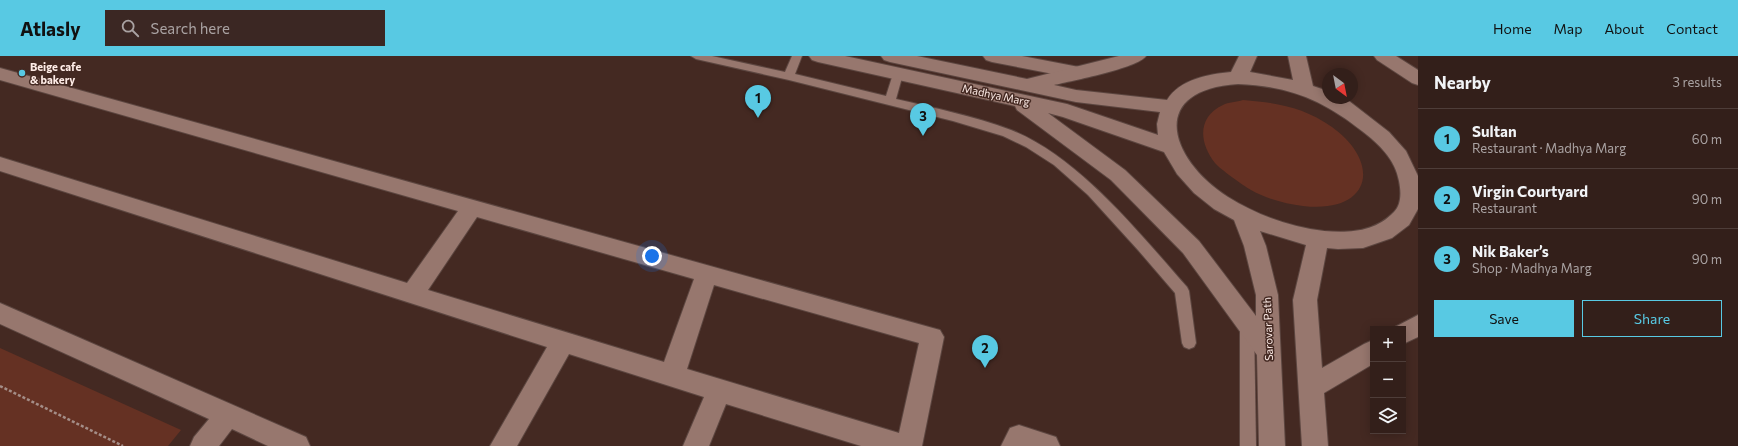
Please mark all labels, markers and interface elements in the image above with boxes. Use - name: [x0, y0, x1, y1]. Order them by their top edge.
- search box: [105, 10, 385, 46]
- text: Atlasly: [20, 17, 81, 40]
- icon: search: [119, 17, 141, 39]
- text: Search here: [151, 19, 230, 37]
- text: Home: [1493, 20, 1532, 37]
- text: Map: [1554, 20, 1582, 37]
- text: About: [1604, 20, 1644, 37]
- text: Contact: [1666, 20, 1718, 37]
- place label: Beige cafe & bakery: [30, 60, 81, 86]
- marker: Beige cafe & bakery: [17, 68, 27, 78]
- north arrow: [1322, 68, 1358, 104]
- text: Nearby: [1434, 72, 1491, 93]
- text: 3 results: [1673, 74, 1722, 90]
- street label: Madhya Marg: [961, 81, 1031, 108]
- pin: 1: [745, 85, 771, 118]
- pin: 3: [910, 103, 936, 136]
- text: Sultan: [1472, 122, 1517, 140]
- text: 1: [1444, 131, 1450, 147]
- text: 60 m: [1692, 131, 1722, 147]
- text: Restaurant · Madhya Marg: [1472, 140, 1626, 156]
- text: Virgin Courtyard: [1472, 182, 1588, 200]
- text: 2: [1443, 191, 1451, 207]
- text: 90 m: [1692, 191, 1722, 207]
- text: Restaurant: [1472, 200, 1537, 216]
- text: Nik Baker’s: [1472, 242, 1549, 260]
- your location: [642, 246, 662, 266]
- text: 3: [1443, 251, 1451, 267]
- text: 90 m: [1692, 251, 1722, 267]
- text: Shop · Madhya Marg: [1472, 260, 1592, 276]
- street label: Sarovar Path: [1260, 297, 1275, 361]
- button: Save: [1434, 300, 1574, 337]
- button: Share: [1582, 300, 1722, 337]
- map controls: [1370, 326, 1406, 434]
- button: +: [1370, 326, 1406, 362]
- pin: 2: [972, 335, 998, 368]
- button: −: [1370, 362, 1406, 398]
- button: layers: [1370, 398, 1406, 434]

